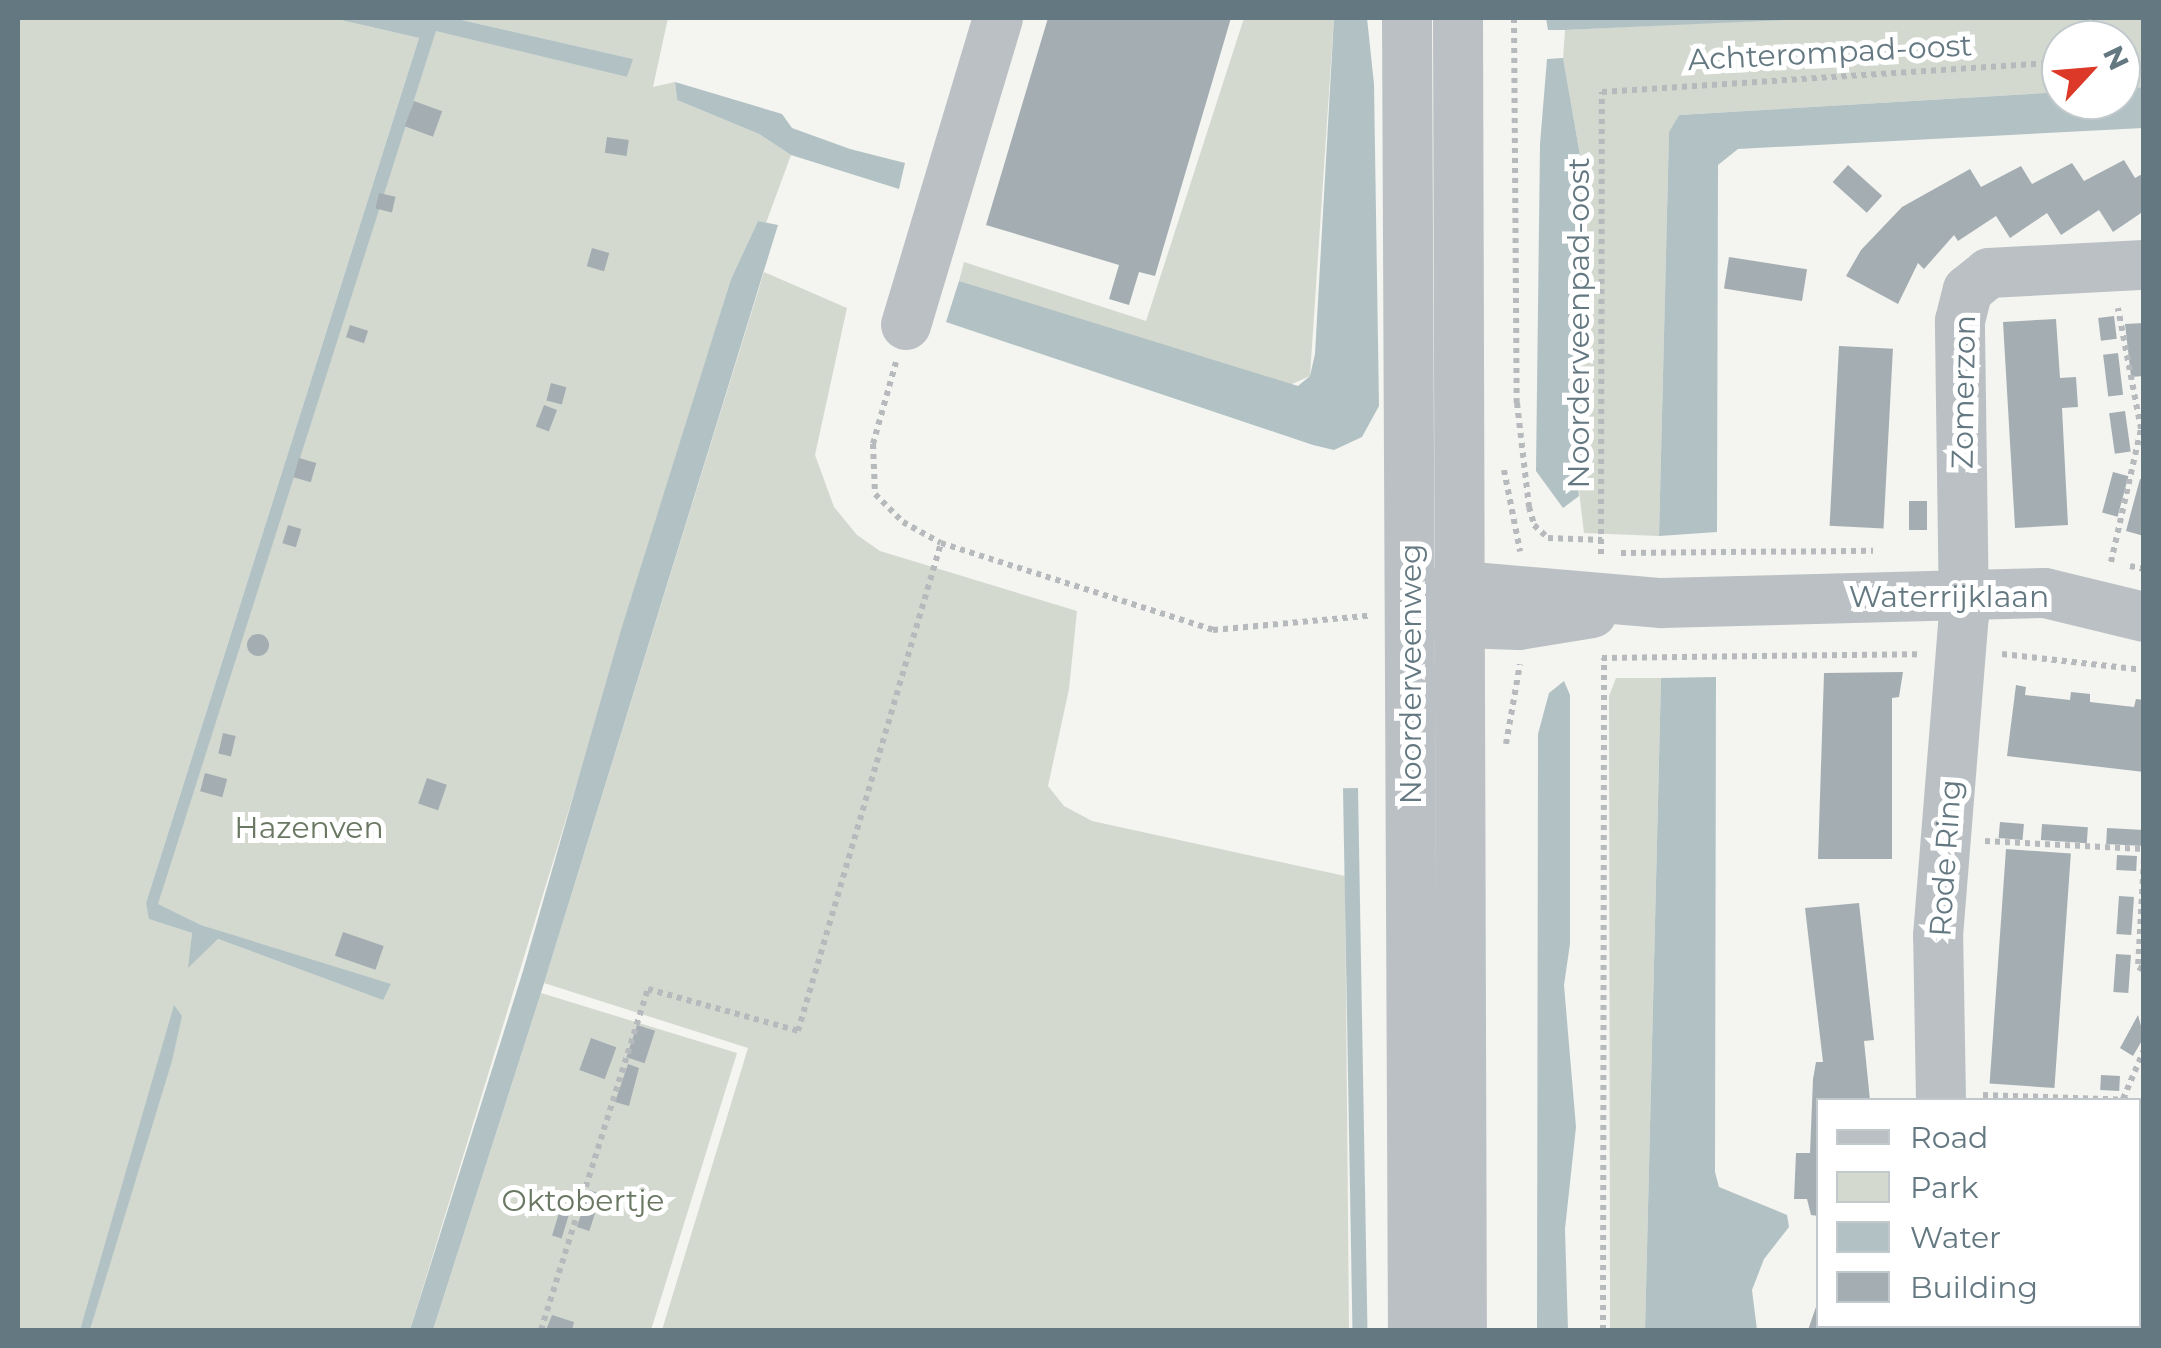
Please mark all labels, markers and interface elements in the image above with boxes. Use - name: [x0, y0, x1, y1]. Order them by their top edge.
- north arrow: [2041, 20, 2141, 120]
- street label: Achterompad-oost: [1687, 28, 1973, 78]
- text: N: [2096, 40, 2136, 75]
- street label: Noorderveenpad-oost: [1561, 157, 1597, 489]
- street label: Zomerzon: [1945, 315, 1983, 469]
- street label: Noorderveenweg: [1393, 543, 1429, 805]
- street label: Waterrijklaan: [1849, 579, 2049, 615]
- street label: Rode Ring: [1923, 778, 1969, 938]
- park label: Hazenven: [234, 810, 384, 846]
- legend: [1816, 1098, 2141, 1328]
- text: Road: [1910, 1119, 1988, 1156]
- text: Park: [1910, 1169, 1979, 1206]
- park label: Oktobertje: [502, 1183, 664, 1219]
- text: Water: [1910, 1219, 2001, 1256]
- text: Building: [1910, 1269, 2038, 1306]

